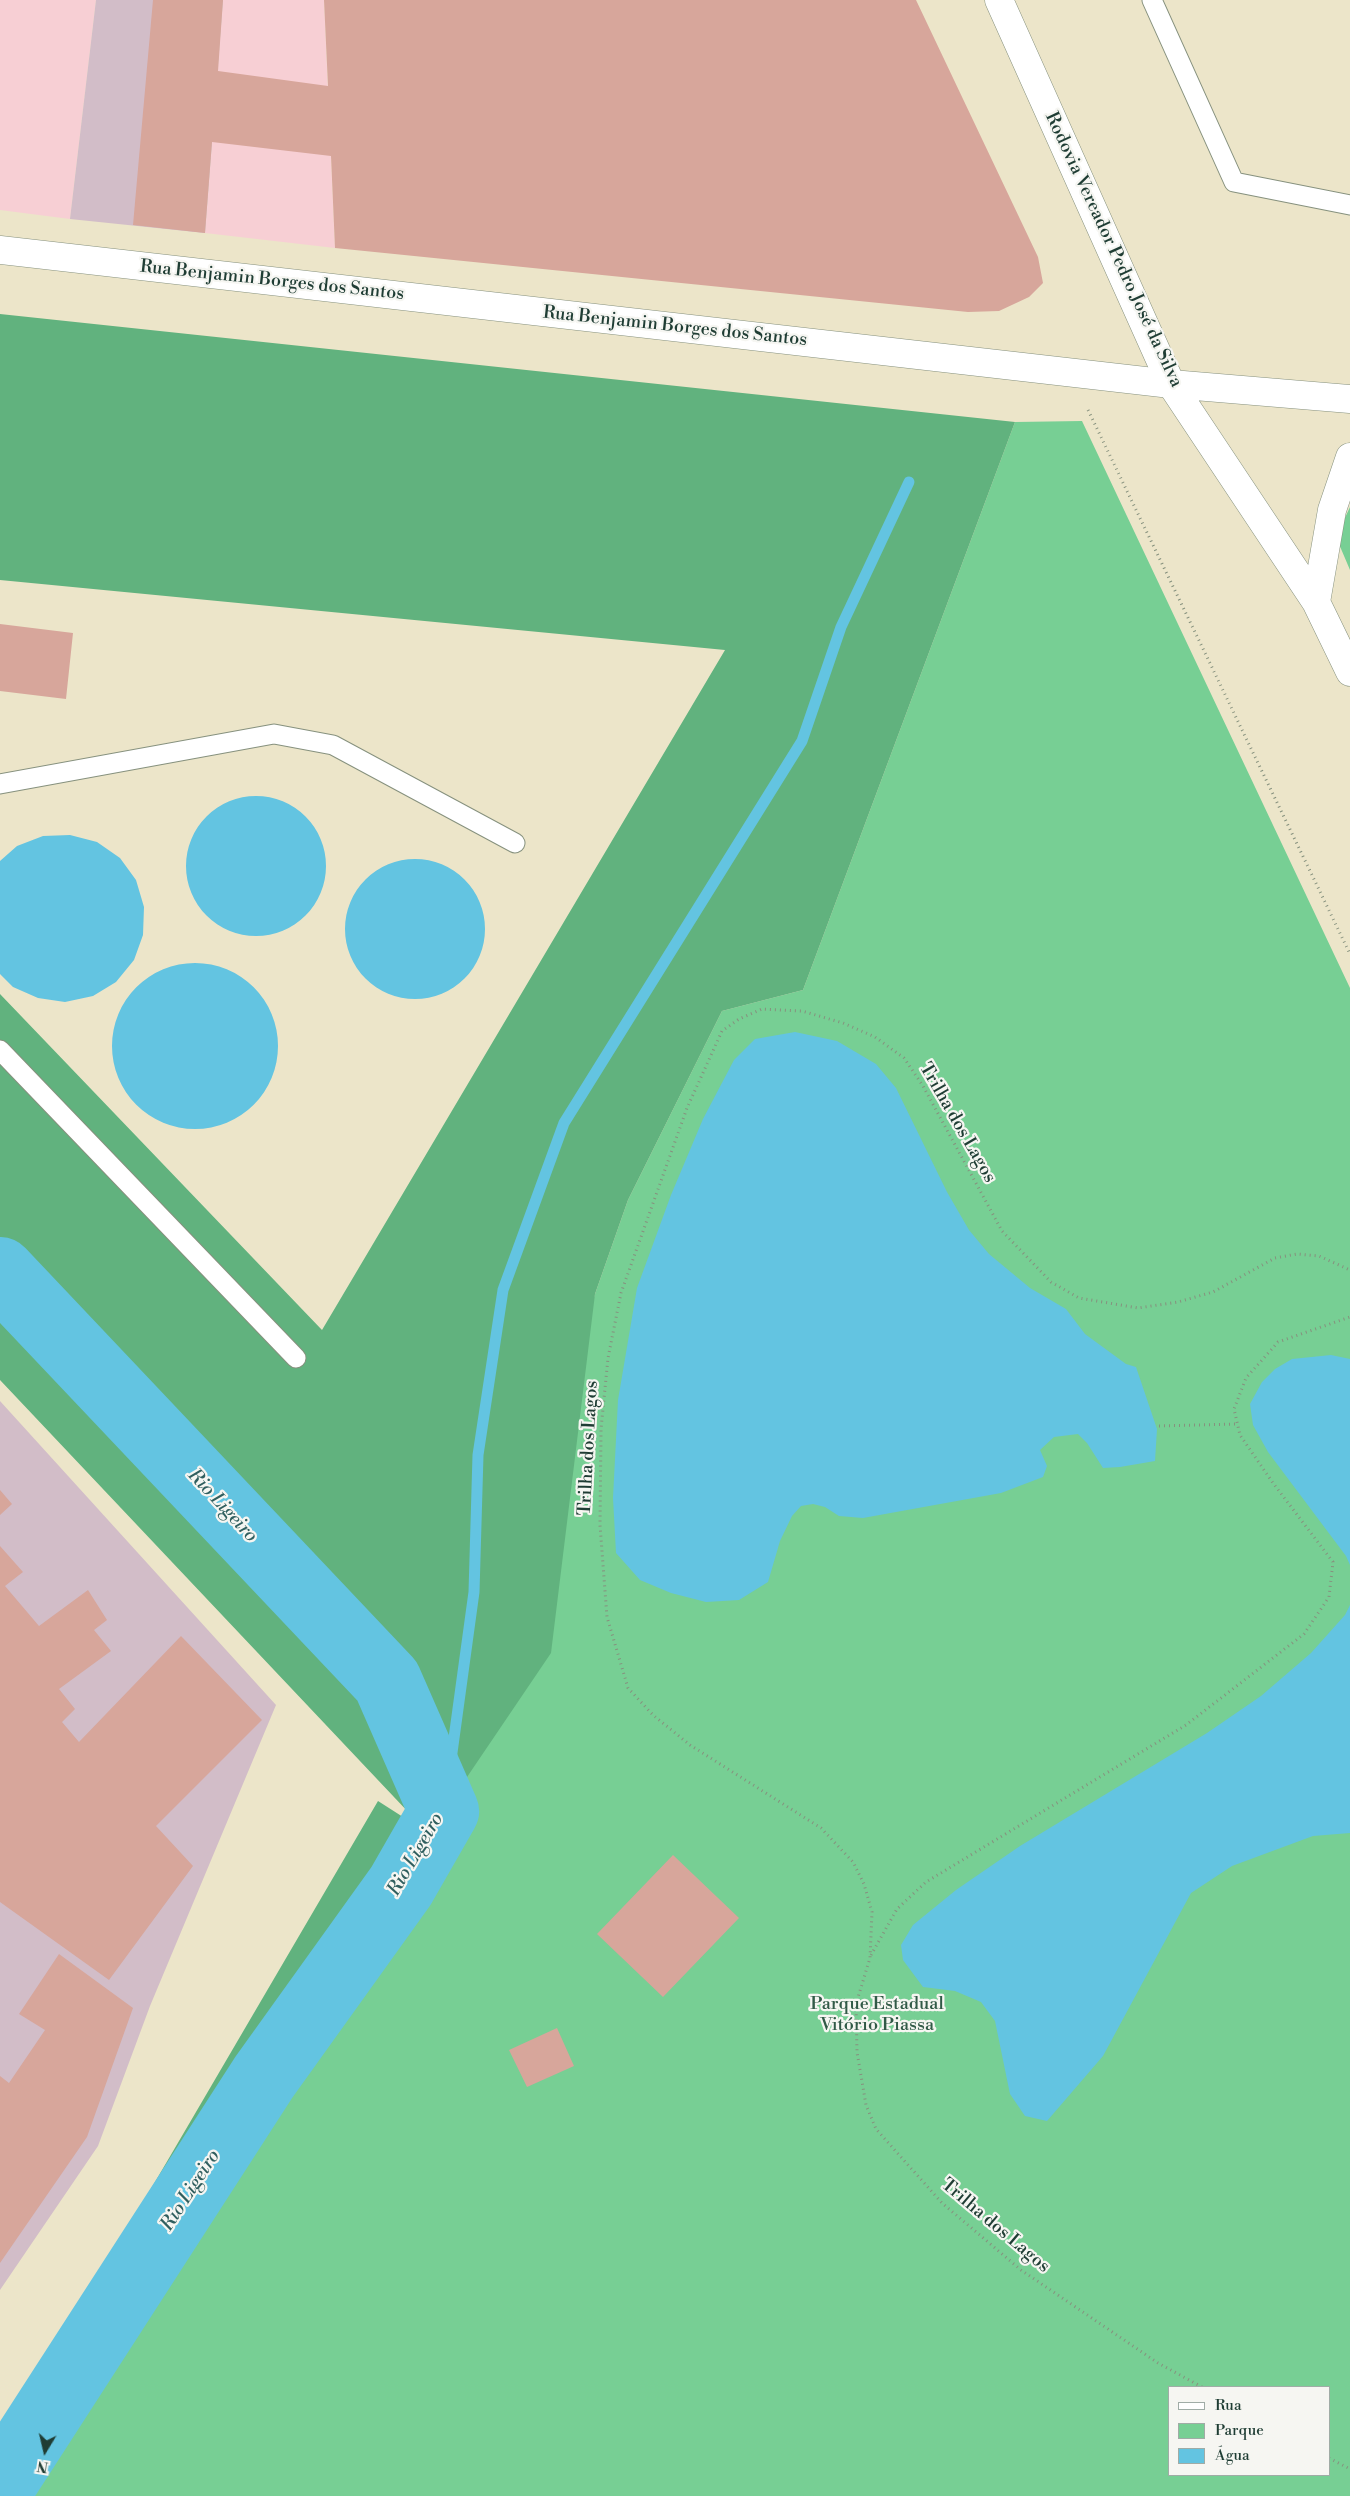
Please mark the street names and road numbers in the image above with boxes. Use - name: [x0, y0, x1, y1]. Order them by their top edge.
- street label: Rodovia Vereador Pedro José da Silva: [1040, 109, 1186, 391]
- street label: Rua Benjamin Borges dos Santos: [139, 256, 405, 306]
- street label: Rua Benjamin Borges dos Santos: [542, 302, 808, 352]
- street label: Trilha dos Lagos: [914, 1059, 1000, 1187]
- street label: Trilha dos Lagos: [575, 1380, 603, 1516]
- street label: Trilha dos Lagos: [936, 2174, 1054, 2278]

